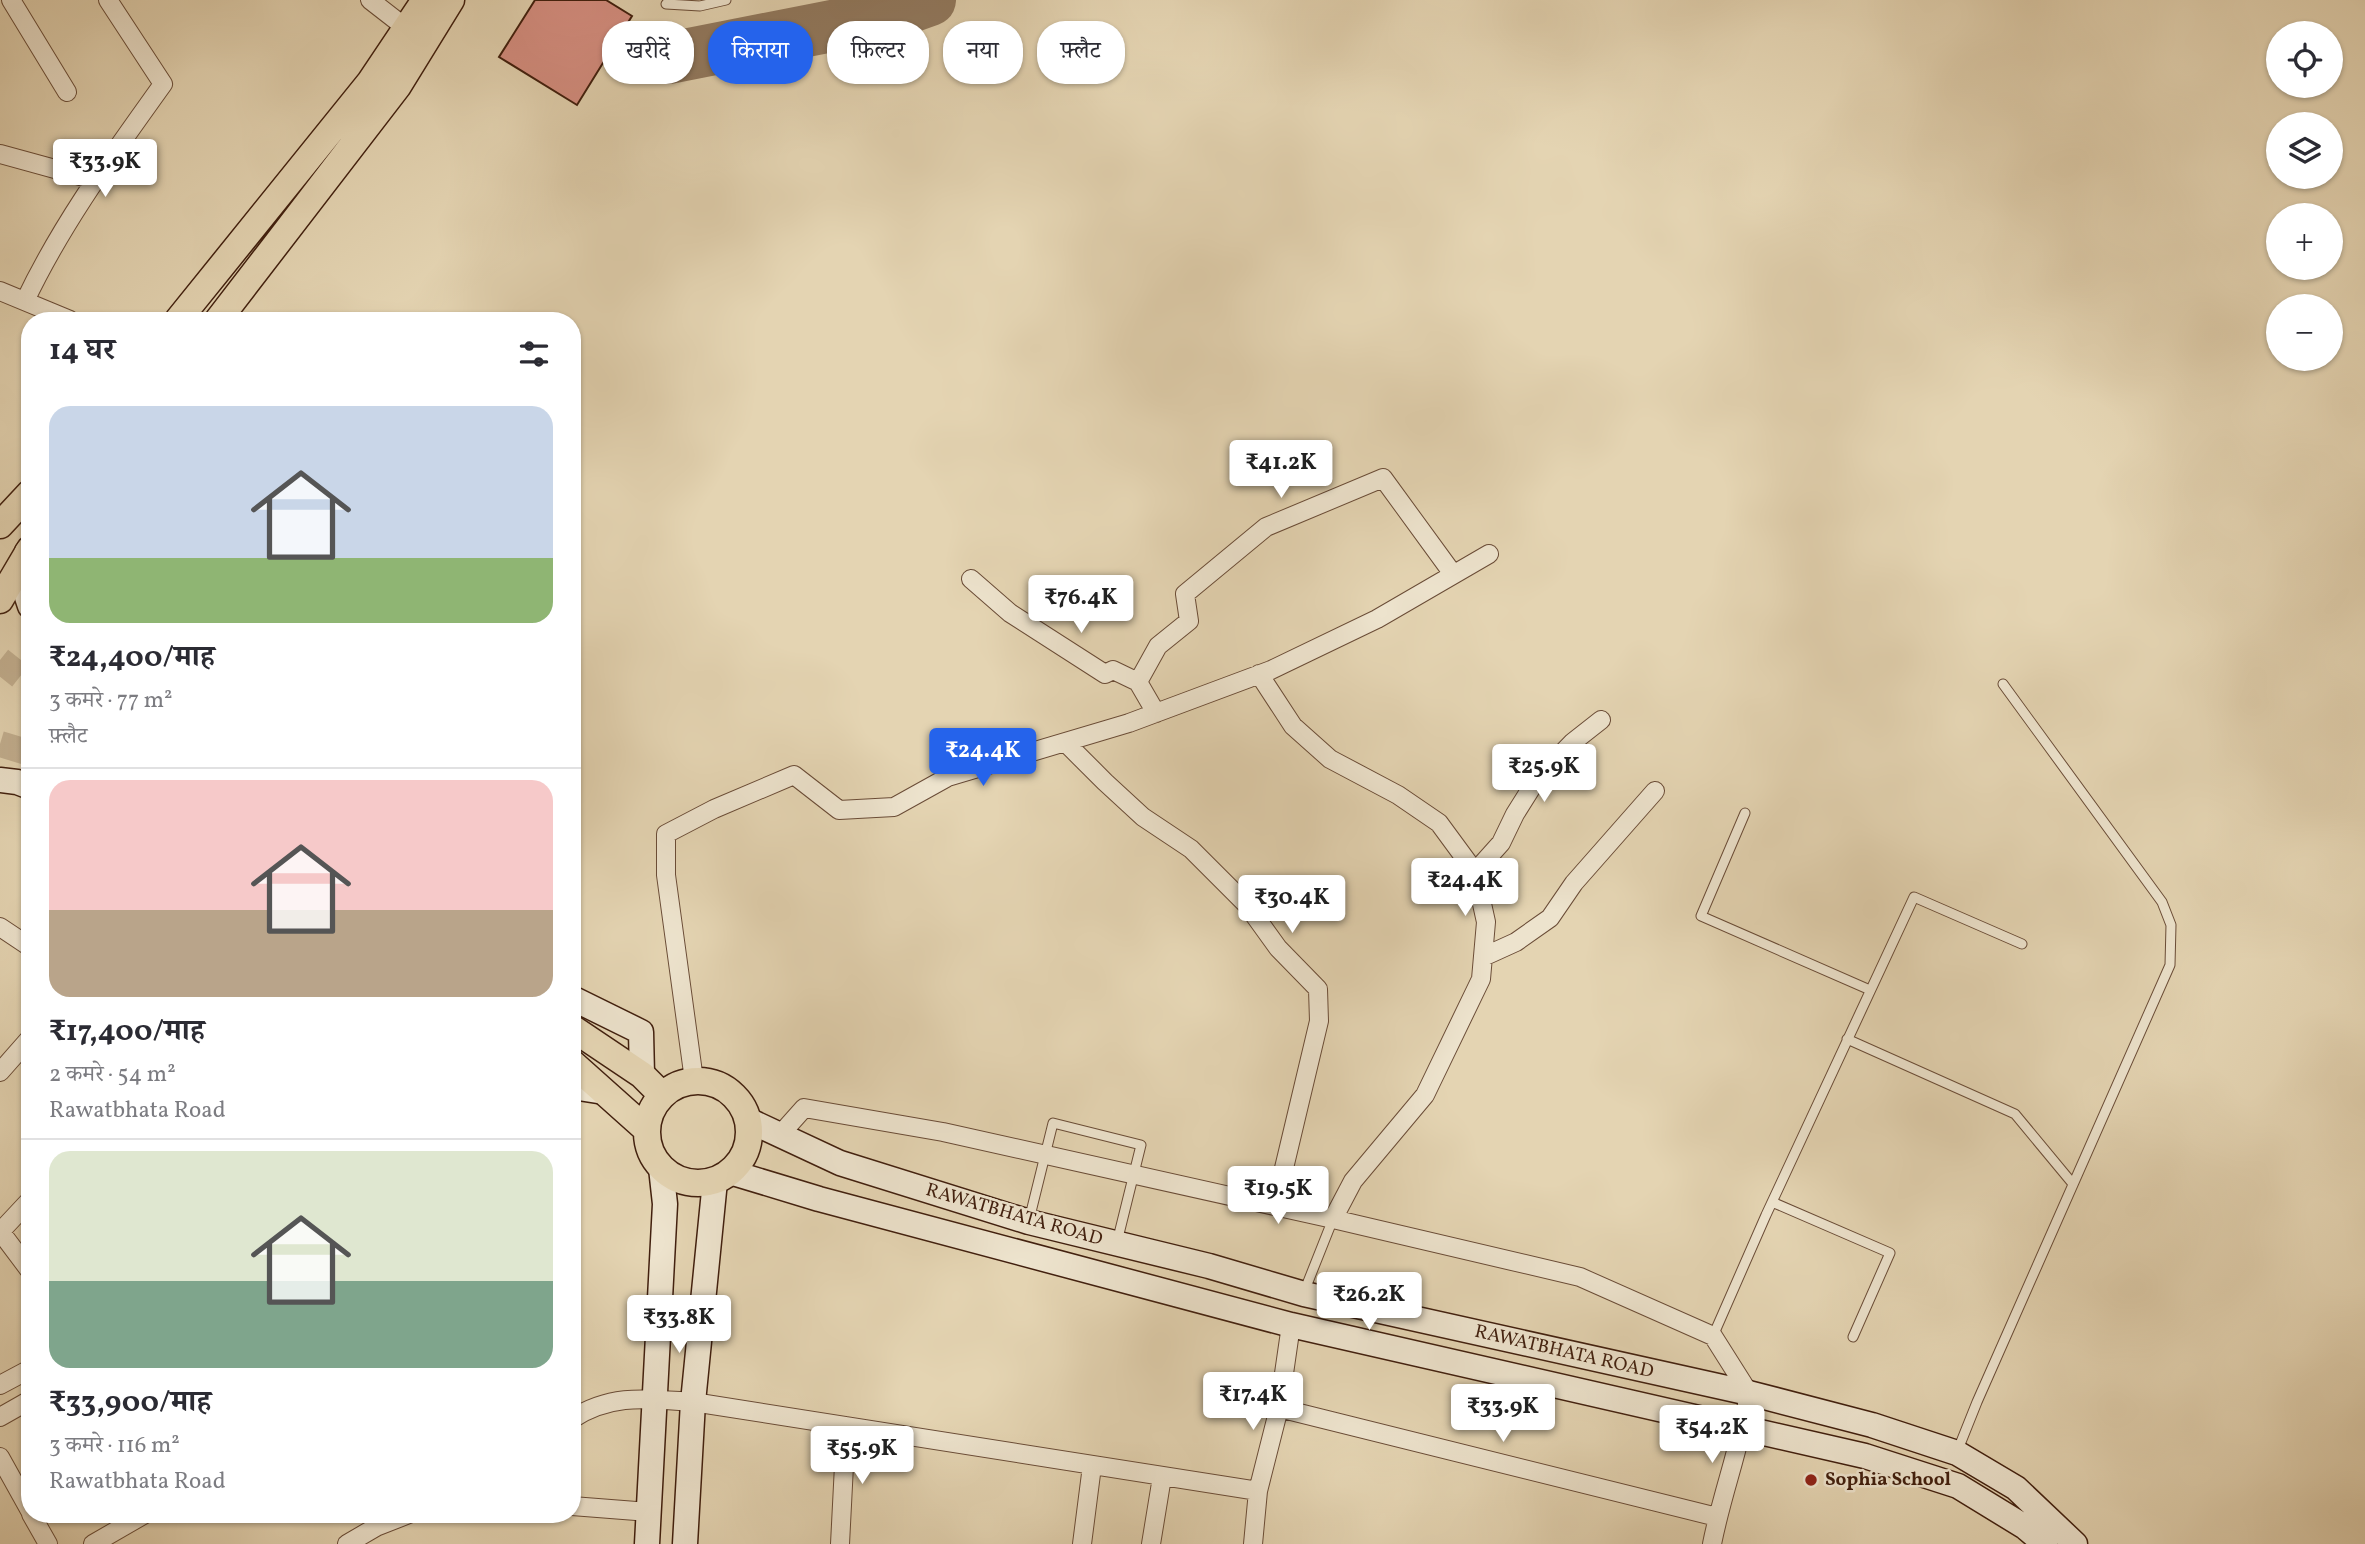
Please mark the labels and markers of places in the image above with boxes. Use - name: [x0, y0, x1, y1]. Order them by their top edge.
- pin: ₹33.9K: [48, 140, 162, 199]
- pin: ₹41.2K: [1224, 440, 1338, 500]
- pin: ₹76.4K: [1024, 576, 1138, 635]
- pin: ₹24.4K: [926, 728, 1040, 788]
- pin: ₹25.9K: [1487, 744, 1601, 804]
- pin: ₹24.4K: [1408, 858, 1522, 918]
- pin: ₹30.4K: [1235, 876, 1349, 935]
- pin: ₹19.5K: [1221, 1166, 1335, 1226]
- pin: ₹26.2K: [1312, 1272, 1426, 1332]
- pin: ₹33.8K: [622, 1296, 736, 1355]
- pin: ₹17.4K: [1196, 1372, 1310, 1432]
- pin: ₹33.9K: [1446, 1384, 1560, 1444]
- pin: ₹54.2K: [1655, 1406, 1769, 1465]
- pin: ₹55.9K: [805, 1426, 919, 1486]
- place label: Sophia School: [1825, 1467, 1951, 1493]
- marker: Sophia School: [1803, 1472, 1819, 1488]

